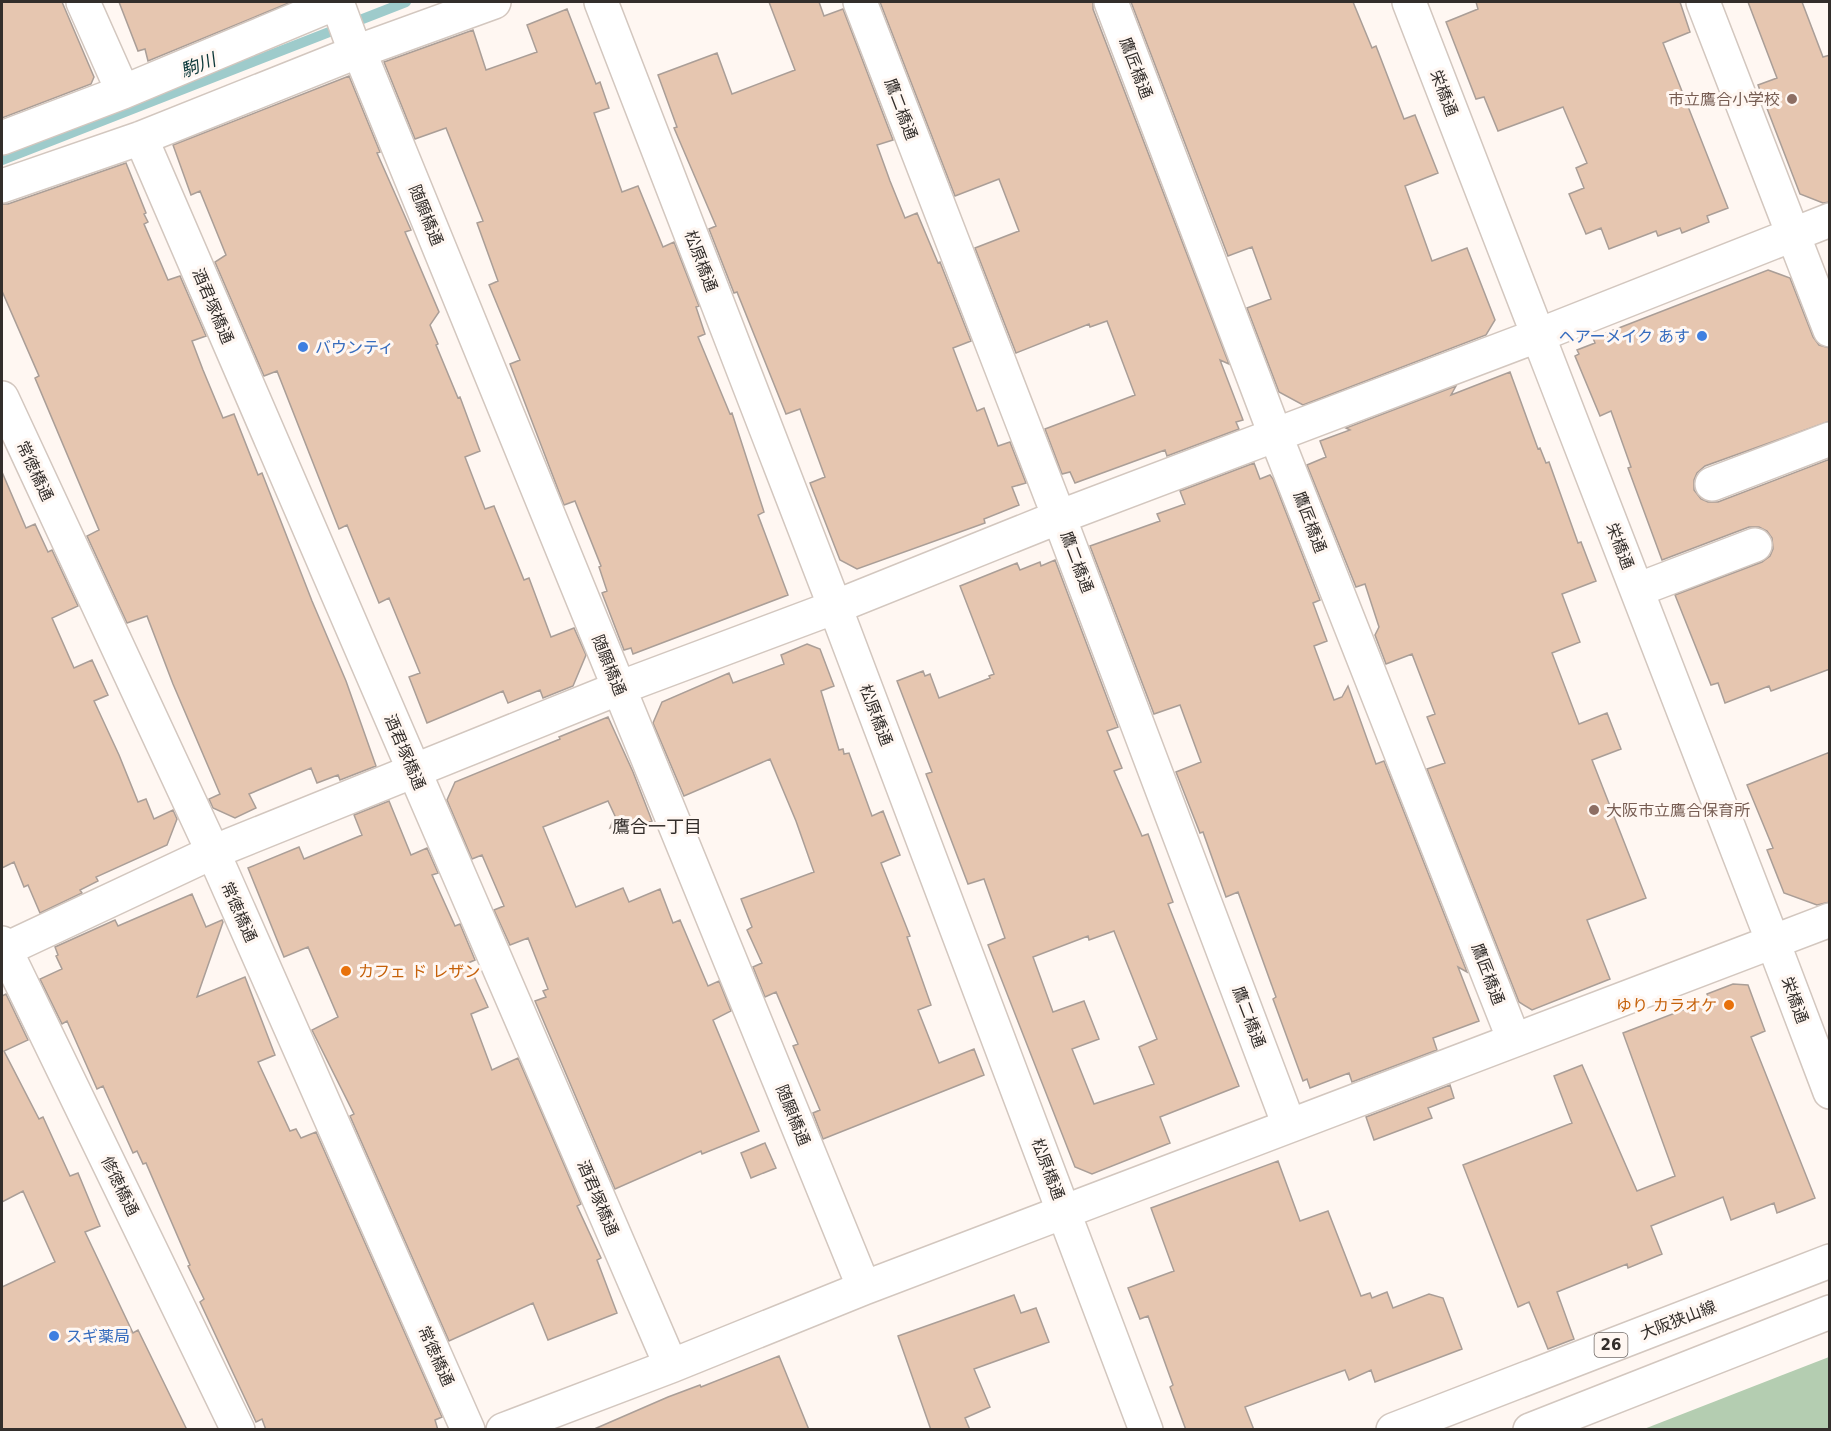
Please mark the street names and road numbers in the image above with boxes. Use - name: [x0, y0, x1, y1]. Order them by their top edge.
- street label: 鷹匠橋通: [1116, 35, 1156, 101]
- street label: 栄橋通: [1427, 67, 1461, 119]
- street label: 鷹二橋通: [881, 76, 921, 142]
- street label: 随願橋通: [405, 182, 447, 248]
- street label: 松原橋通: [681, 228, 721, 294]
- street label: 酒君塚橋通: [189, 265, 237, 347]
- street label: 常徳橋通: [13, 438, 57, 504]
- street label: 鷹匠橋通: [1290, 489, 1330, 555]
- street label: 栄橋通: [1603, 520, 1637, 572]
- street label: 鷹二橋通: [1057, 529, 1097, 595]
- street label: 随願橋通: [588, 632, 630, 698]
- street label: 松原橋通: [856, 682, 896, 748]
- street label: 酒君塚橋通: [381, 711, 429, 793]
- street label: 常徳橋通: [217, 879, 261, 945]
- street label: 鷹匠橋通: [1468, 941, 1508, 1007]
- street label: 栄橋通: [1778, 974, 1812, 1026]
- street label: 鷹二橋通: [1229, 984, 1269, 1050]
- street label: 随願橋通: [772, 1082, 814, 1148]
- street label: 松原橋通: [1028, 1136, 1068, 1202]
- street label: 修徳橋通: [97, 1153, 143, 1219]
- street label: 酒君塚橋通: [574, 1157, 622, 1239]
- street label: 大阪狭山線: [1637, 1297, 1719, 1343]
- street label: 常徳橋通: [414, 1323, 458, 1389]
- road number: 26: [1594, 1333, 1628, 1357]

